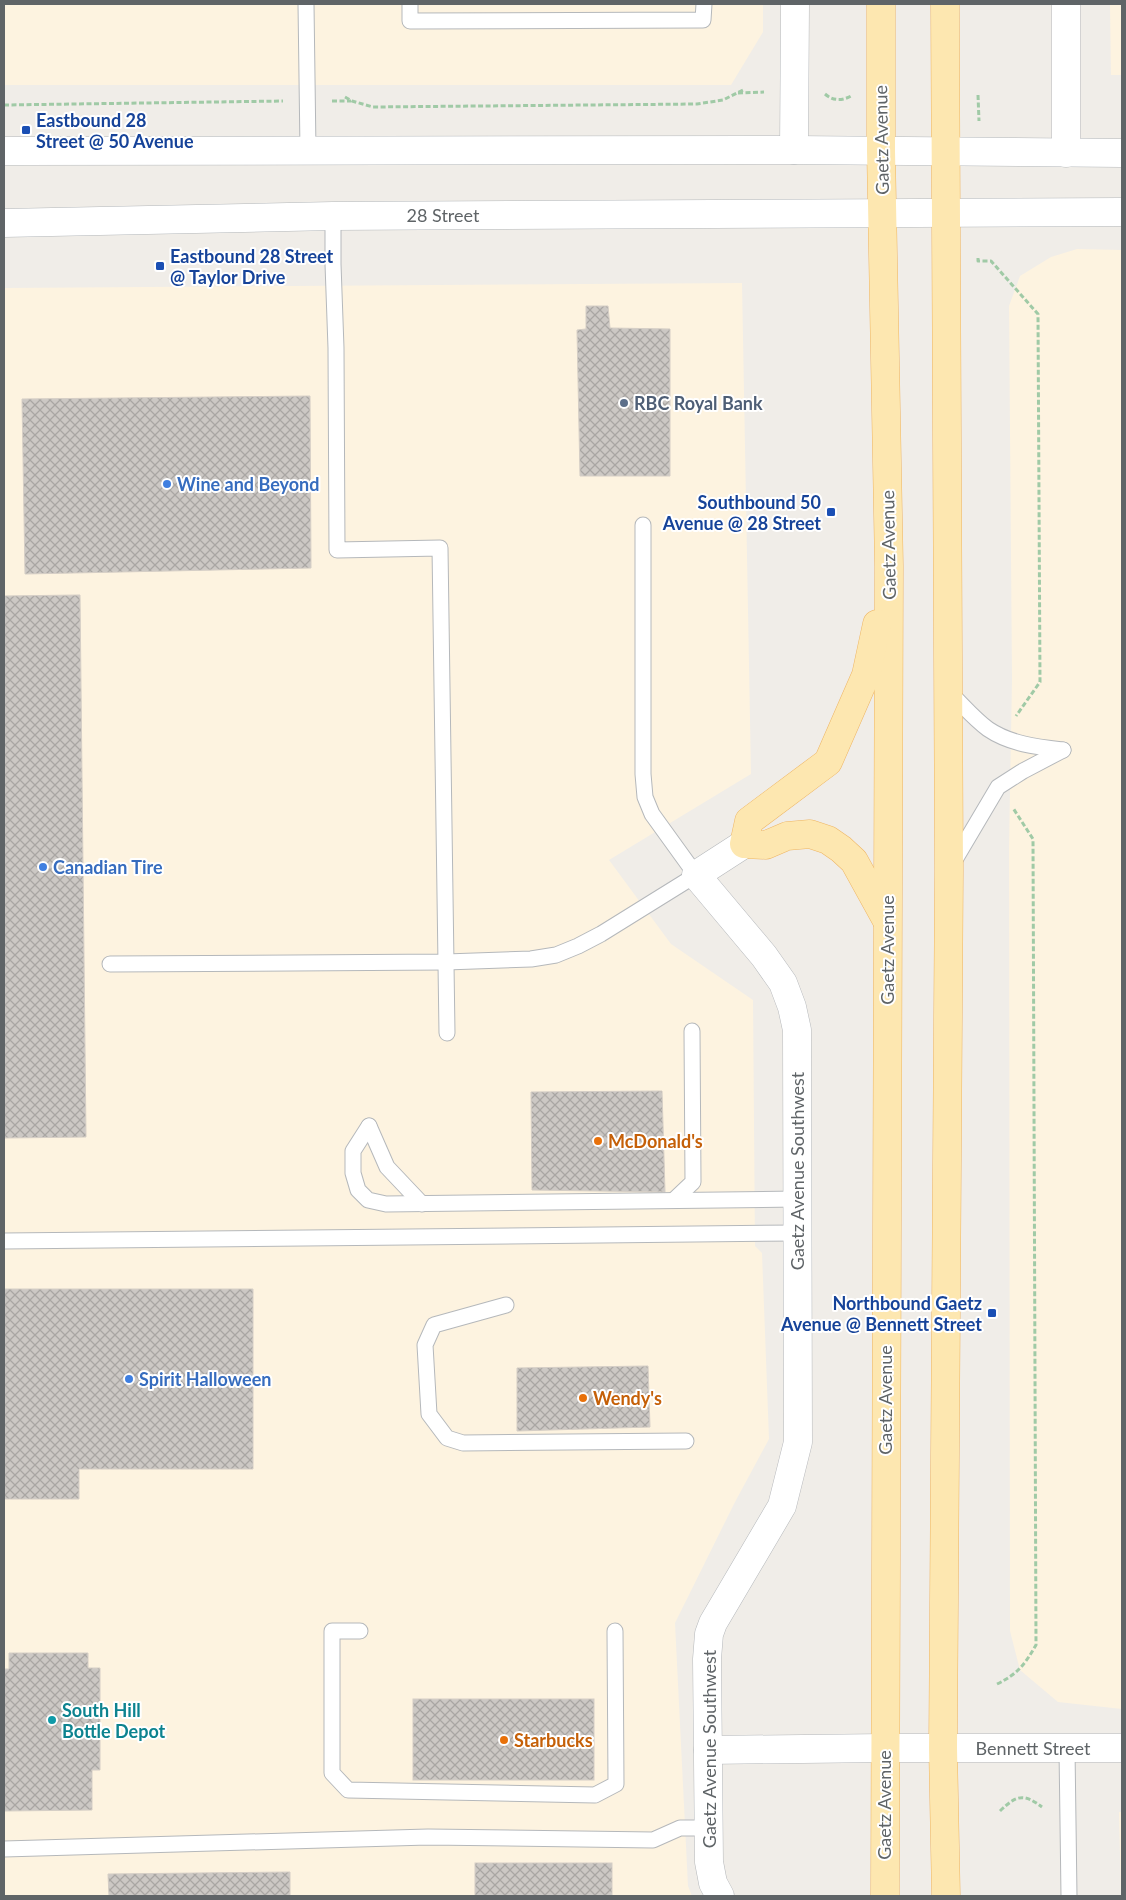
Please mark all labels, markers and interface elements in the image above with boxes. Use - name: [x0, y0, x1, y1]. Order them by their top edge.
- street label: Gaetz Avenue: [869, 85, 893, 195]
- place label: Eastbound 28 Street @ 50 Avenue: [36, 109, 194, 152]
- marker: Eastbound 28 Street @ 50 Avenue: [20, 124, 32, 136]
- street label: 28 Street: [407, 204, 480, 226]
- place label: Eastbound 28 Street @ Taylor Drive: [170, 245, 334, 288]
- marker: Eastbound 28 Street @ Taylor Drive: [154, 260, 166, 272]
- place label: RBC Royal Bank: [634, 392, 763, 414]
- marker: RBC Royal Bank: [618, 397, 630, 409]
- place label: Wine and Beyond: [177, 473, 319, 495]
- marker: Wine and Beyond: [161, 478, 173, 490]
- street label: Gaetz Avenue: [876, 490, 900, 600]
- place label: Southbound 50 Avenue @ 28 Street: [662, 491, 821, 534]
- marker: Southbound 50 Avenue @ 28 Street: [825, 506, 837, 518]
- place label: Canadian Tire: [53, 856, 163, 878]
- marker: Canadian Tire: [37, 861, 49, 873]
- street label: Gaetz Avenue: [876, 895, 898, 1005]
- street label: Gaetz Avenue Southwest: [786, 1071, 808, 1270]
- place label: McDonald's: [608, 1130, 703, 1152]
- marker: McDonald's: [592, 1135, 604, 1147]
- place label: Northbound Gaetz Avenue @ Bennett Street: [780, 1292, 982, 1335]
- marker: Northbound Gaetz Avenue @ Bennett Street: [986, 1307, 998, 1319]
- street label: Gaetz Avenue: [874, 1345, 896, 1455]
- place label: Spirit Halloween: [139, 1368, 271, 1390]
- marker: Spirit Halloween: [123, 1373, 135, 1385]
- place label: Wendy's: [593, 1387, 662, 1409]
- marker: Wendy's: [577, 1392, 589, 1404]
- street label: Gaetz Avenue Southwest: [698, 1649, 720, 1848]
- place label: South Hill Bottle Depot: [62, 1699, 166, 1742]
- marker: South Hill Bottle Depot: [46, 1714, 58, 1726]
- place label: Starbucks: [514, 1729, 593, 1751]
- marker: Starbucks: [498, 1734, 510, 1746]
- street label: Bennett Street: [976, 1737, 1091, 1759]
- street label: Gaetz Avenue: [873, 1750, 895, 1860]

